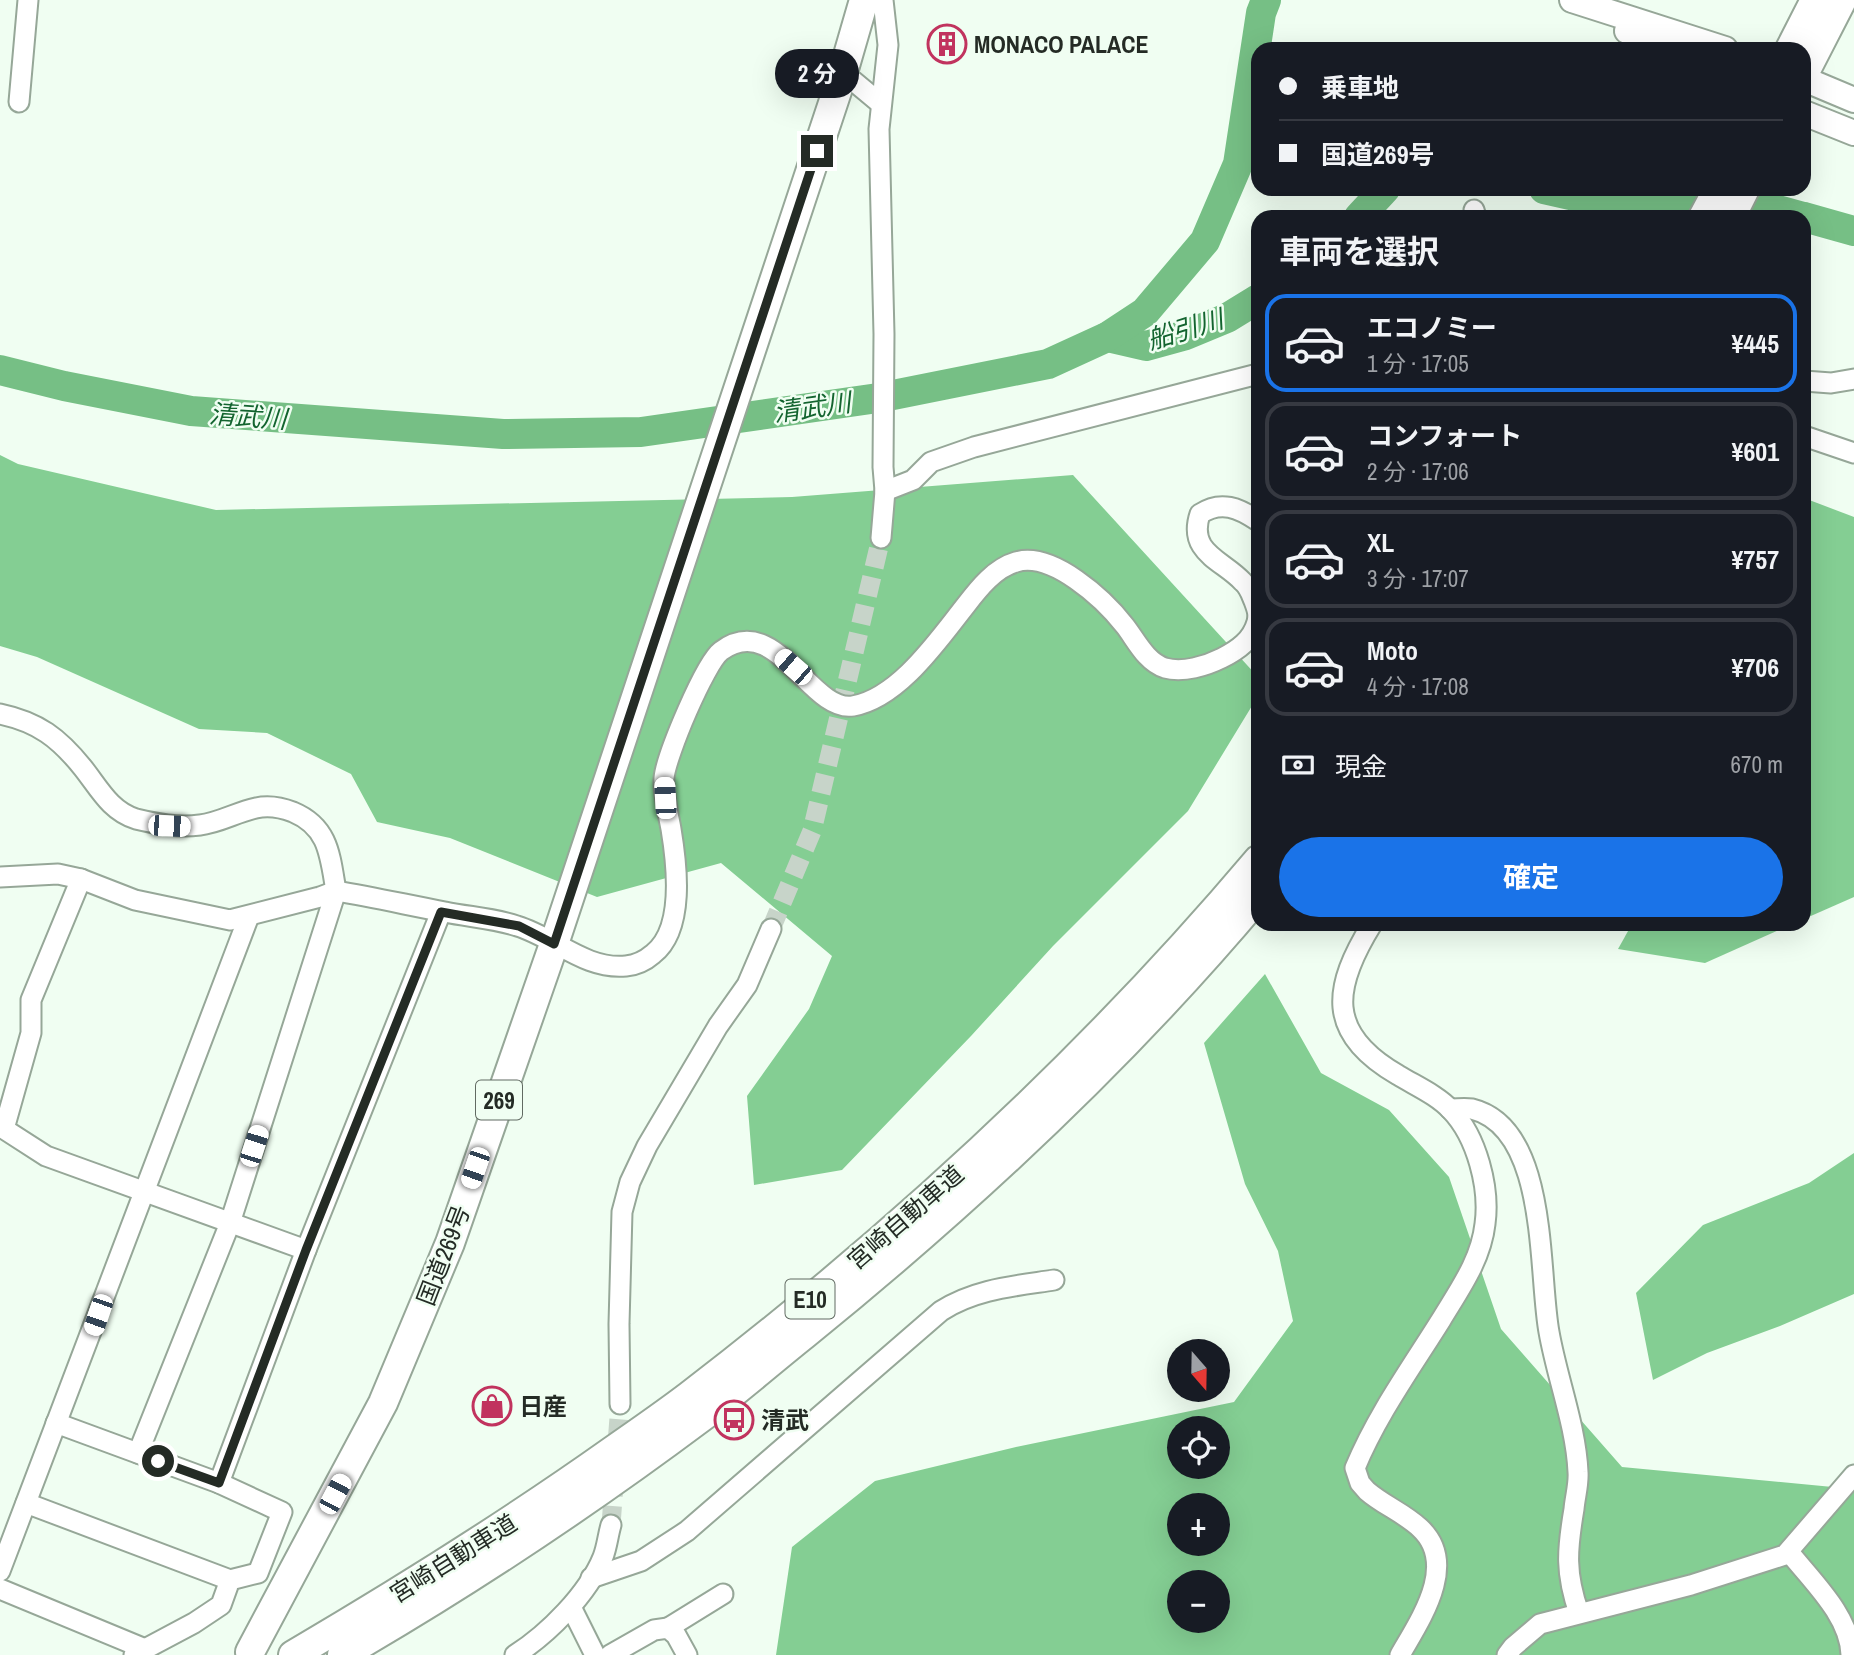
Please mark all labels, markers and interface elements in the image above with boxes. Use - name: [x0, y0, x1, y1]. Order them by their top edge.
- building icon: MONACO PALACE: [926, 23, 968, 65]
- place label: MONACO PALACE: [974, 28, 1149, 60]
- callout: 2 分: [775, 50, 859, 99]
- text: 2 分: [798, 58, 836, 89]
- text: 乗車地: [1321, 70, 1399, 105]
- route end: [801, 135, 833, 167]
- text: 国道269号: [1321, 137, 1435, 172]
- text: 車両を選択: [1279, 230, 1439, 273]
- water label: 船引川: [1143, 300, 1230, 357]
- text: エコノミー: [1367, 310, 1497, 345]
- icon: car: [1283, 312, 1346, 375]
- text: ¥445: [1732, 326, 1779, 361]
- text: 1 分 · 17:05: [1367, 348, 1469, 379]
- water label: 清武川: [771, 384, 856, 430]
- water label: 清武川: [208, 396, 291, 436]
- text: コンフォート: [1367, 418, 1522, 453]
- icon: car: [1283, 420, 1346, 483]
- text: ¥601: [1732, 434, 1779, 469]
- text: 2 分 · 17:06: [1367, 456, 1469, 487]
- text: XL: [1367, 525, 1394, 560]
- icon: car: [1283, 528, 1346, 591]
- text: ¥757: [1732, 542, 1779, 577]
- text: 3 分 · 17:07: [1367, 563, 1469, 594]
- text: Moto: [1367, 633, 1418, 668]
- icon: car: [1283, 636, 1346, 699]
- car: [771, 645, 816, 689]
- text: ¥706: [1732, 650, 1779, 685]
- text: 4 分 · 17:08: [1367, 671, 1469, 702]
- icon: cash: [1279, 746, 1317, 784]
- text: 現金: [1335, 749, 1387, 784]
- text: 670 m: [1731, 749, 1783, 780]
- car: [654, 776, 677, 820]
- car: [148, 815, 191, 837]
- button: 確定: [1279, 837, 1783, 917]
- road number: 269: [476, 1080, 522, 1120]
- car: [238, 1123, 271, 1169]
- car: [459, 1145, 492, 1191]
- street label: 宮崎自動車道: [840, 1158, 970, 1276]
- street label: 国道269号: [409, 1200, 477, 1310]
- road number: E10: [786, 1280, 834, 1318]
- car: [82, 1292, 115, 1338]
- north arrow: [1167, 1339, 1230, 1402]
- map controls: [1167, 1339, 1230, 1633]
- shop icon: 日産: [471, 1385, 513, 1427]
- place label: 日産: [519, 1390, 567, 1422]
- bus stop icon: 清武: [713, 1399, 755, 1441]
- place label: 清武: [761, 1404, 809, 1436]
- button: locate: [1167, 1416, 1230, 1479]
- route start: [142, 1445, 174, 1477]
- car: [316, 1471, 355, 1517]
- button: +: [1167, 1493, 1230, 1556]
- street label: 宮崎自動車道: [383, 1506, 523, 1610]
- button: −: [1167, 1570, 1230, 1633]

